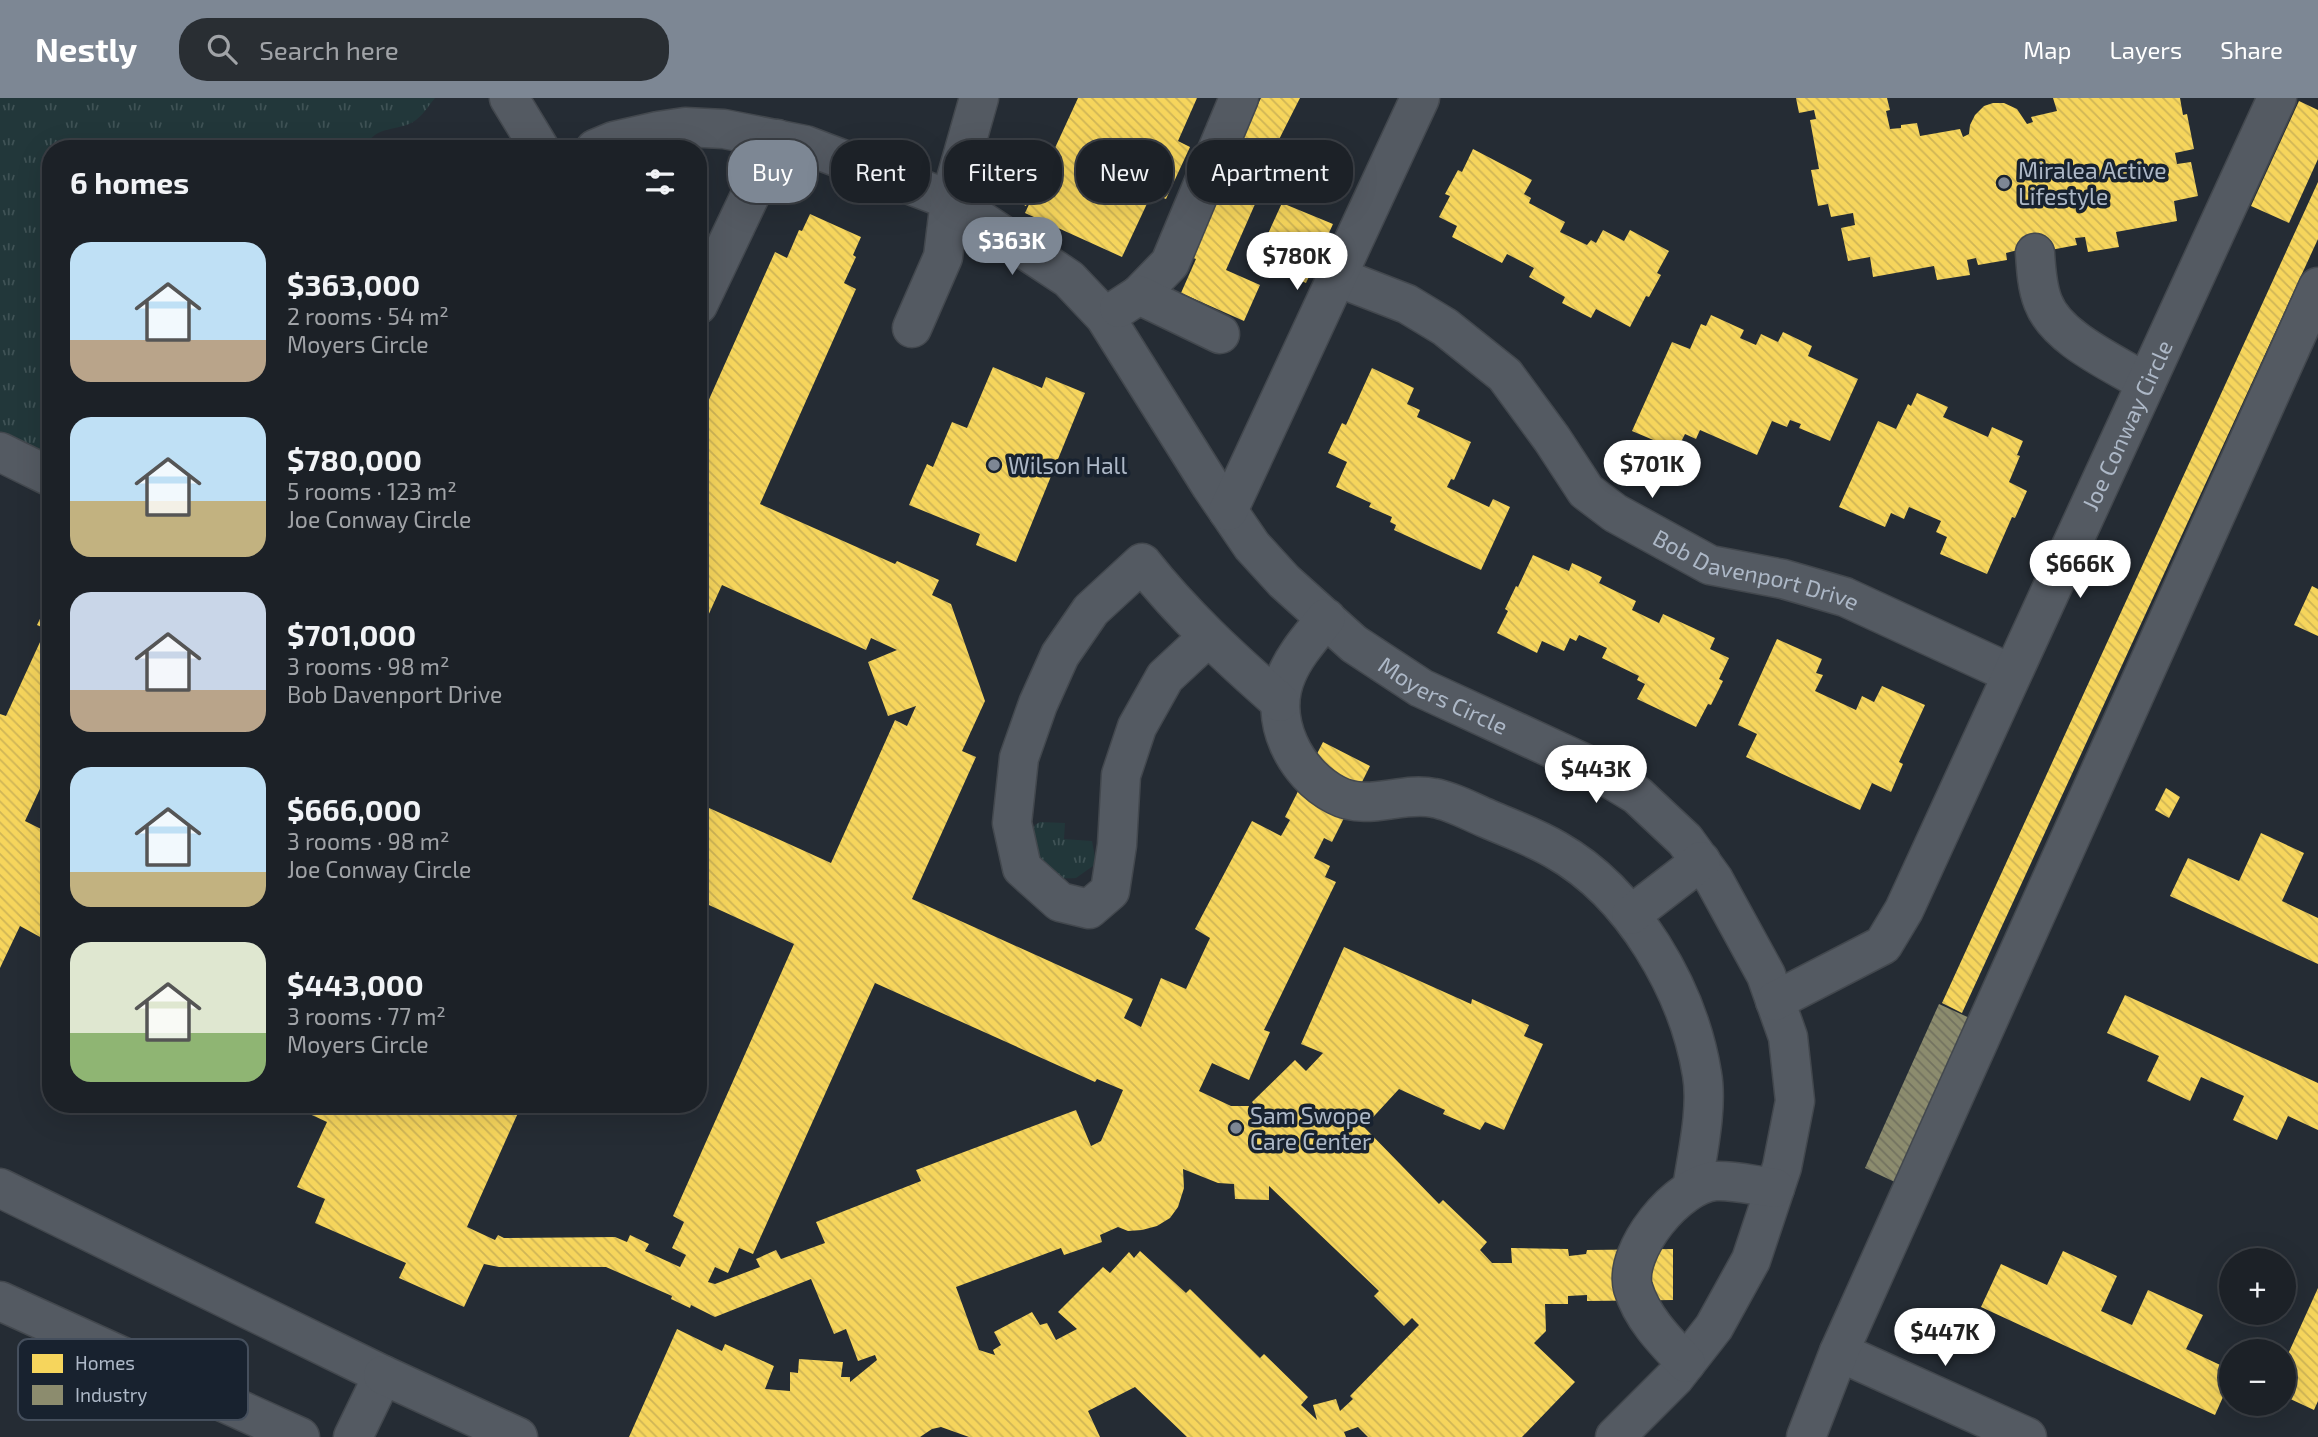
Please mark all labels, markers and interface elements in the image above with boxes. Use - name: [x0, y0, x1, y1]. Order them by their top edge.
- search box: [179, 18, 669, 81]
- text: Nestly: [35, 29, 137, 69]
- icon: search: [203, 30, 241, 68]
- text: Search here: [259, 34, 399, 65]
- text: Map: [2023, 35, 2071, 64]
- text: Layers: [2109, 35, 2182, 64]
- text: Share: [2220, 35, 2283, 64]
- chip: Buy: [728, 140, 817, 203]
- chip: Rent: [831, 140, 930, 203]
- chip: Filters: [944, 140, 1062, 203]
- chip: New: [1076, 140, 1173, 203]
- chip: Apartment: [1187, 140, 1353, 203]
- place label: Miralea Active Lifestyle: [2018, 156, 2167, 210]
- icon: filters: [641, 163, 679, 201]
- text: 6 homes: [70, 164, 189, 200]
- marker: Miralea Active Lifestyle: [1996, 175, 2012, 191]
- pin: $363K: [963, 218, 1061, 277]
- text: $363K: [978, 226, 1046, 254]
- pin: $780K: [1248, 232, 1346, 292]
- text: $780K: [1263, 241, 1331, 269]
- text: $363,000: [287, 266, 420, 302]
- icon: home: [126, 270, 210, 354]
- text: 2 rooms · 54 m²: [287, 302, 449, 330]
- text: Moyers Circle: [287, 330, 429, 358]
- street label: Joe Conway Circle: [2075, 335, 2178, 515]
- pin: $701K: [1603, 440, 1701, 500]
- text: $780,000: [287, 441, 422, 477]
- icon: home: [126, 445, 210, 529]
- text: $701K: [1620, 449, 1684, 477]
- place label: Wilson Hall: [1008, 451, 1127, 479]
- marker: Wilson Hall: [986, 457, 1002, 473]
- text: 5 rooms · 123 m²: [287, 477, 457, 505]
- text: Joe Conway Circle: [287, 505, 471, 533]
- street label: Bob Davenport Drive: [1649, 523, 1864, 616]
- pin: $666K: [2031, 540, 2129, 600]
- text: $666K: [2046, 549, 2114, 577]
- text: $701,000: [287, 616, 416, 652]
- icon: home: [126, 620, 210, 704]
- street label: Moyers Circle: [1373, 650, 1512, 740]
- text: 3 rooms · 98 m²: [287, 652, 449, 680]
- text: Bob Davenport Drive: [287, 680, 502, 708]
- pin: $443K: [1547, 746, 1645, 805]
- text: $443K: [1561, 754, 1631, 782]
- text: $666,000: [287, 791, 422, 827]
- icon: home: [126, 795, 210, 879]
- text: 3 rooms · 98 m²: [287, 827, 449, 855]
- text: Joe Conway Circle: [287, 855, 471, 883]
- text: $443,000: [287, 966, 424, 1002]
- icon: home: [126, 970, 210, 1054]
- text: 3 rooms · 77 m²: [287, 1002, 446, 1030]
- text: Moyers Circle: [287, 1030, 429, 1058]
- place label: Sam Swope Care Center: [1250, 1101, 1371, 1155]
- marker: Sam Swope Care Center: [1228, 1120, 1244, 1136]
- map controls: [2219, 1248, 2296, 1416]
- button: +: [2219, 1248, 2296, 1325]
- pin: $447K: [1896, 1308, 1994, 1368]
- text: $447K: [1910, 1317, 1980, 1345]
- legend: [18, 1339, 248, 1420]
- button: −: [2219, 1339, 2296, 1416]
- text: Homes: [75, 1351, 135, 1374]
- text: Industry: [75, 1383, 147, 1406]

